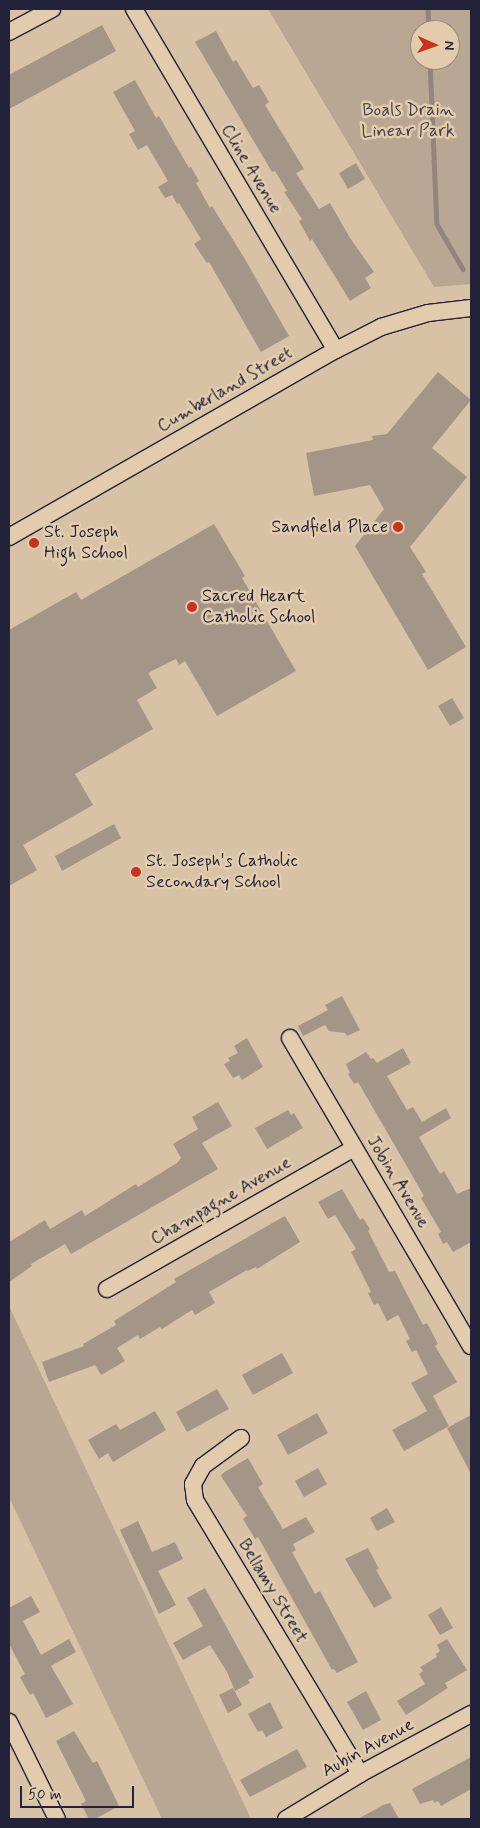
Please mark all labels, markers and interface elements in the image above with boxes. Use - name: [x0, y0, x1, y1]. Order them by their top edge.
- north arrow: [410, 20, 460, 70]
- text: N: [440, 41, 458, 50]
- park label: Boals Drain Linear Park: [361, 100, 455, 142]
- street label: Cline Avenue: [215, 120, 287, 218]
- street label: Cumberland Street: [152, 342, 298, 438]
- place label: Sandfield Place: [274, 516, 388, 538]
- marker: Sandfield Place: [392, 521, 404, 533]
- place label: St. Joseph High School: [44, 522, 128, 564]
- marker: St. Joseph High School: [28, 537, 40, 549]
- place label: Sacred Heart Catholic School: [202, 586, 316, 628]
- marker: Sacred Heart Catholic School: [186, 601, 198, 613]
- place label: St. Joseph's Catholic Secondary School: [146, 851, 300, 894]
- marker: St. Joseph's Catholic Secondary School: [130, 866, 142, 878]
- street label: Jobin Avenue: [361, 1131, 435, 1233]
- street label: Champagne Avenue: [147, 1152, 295, 1250]
- street label: Bellamy Street: [234, 1535, 312, 1647]
- street label: Aubin Avenue: [318, 1714, 418, 1782]
- scale bar: [22, 1776, 136, 1808]
- text: 50 m: [28, 1785, 62, 1805]

